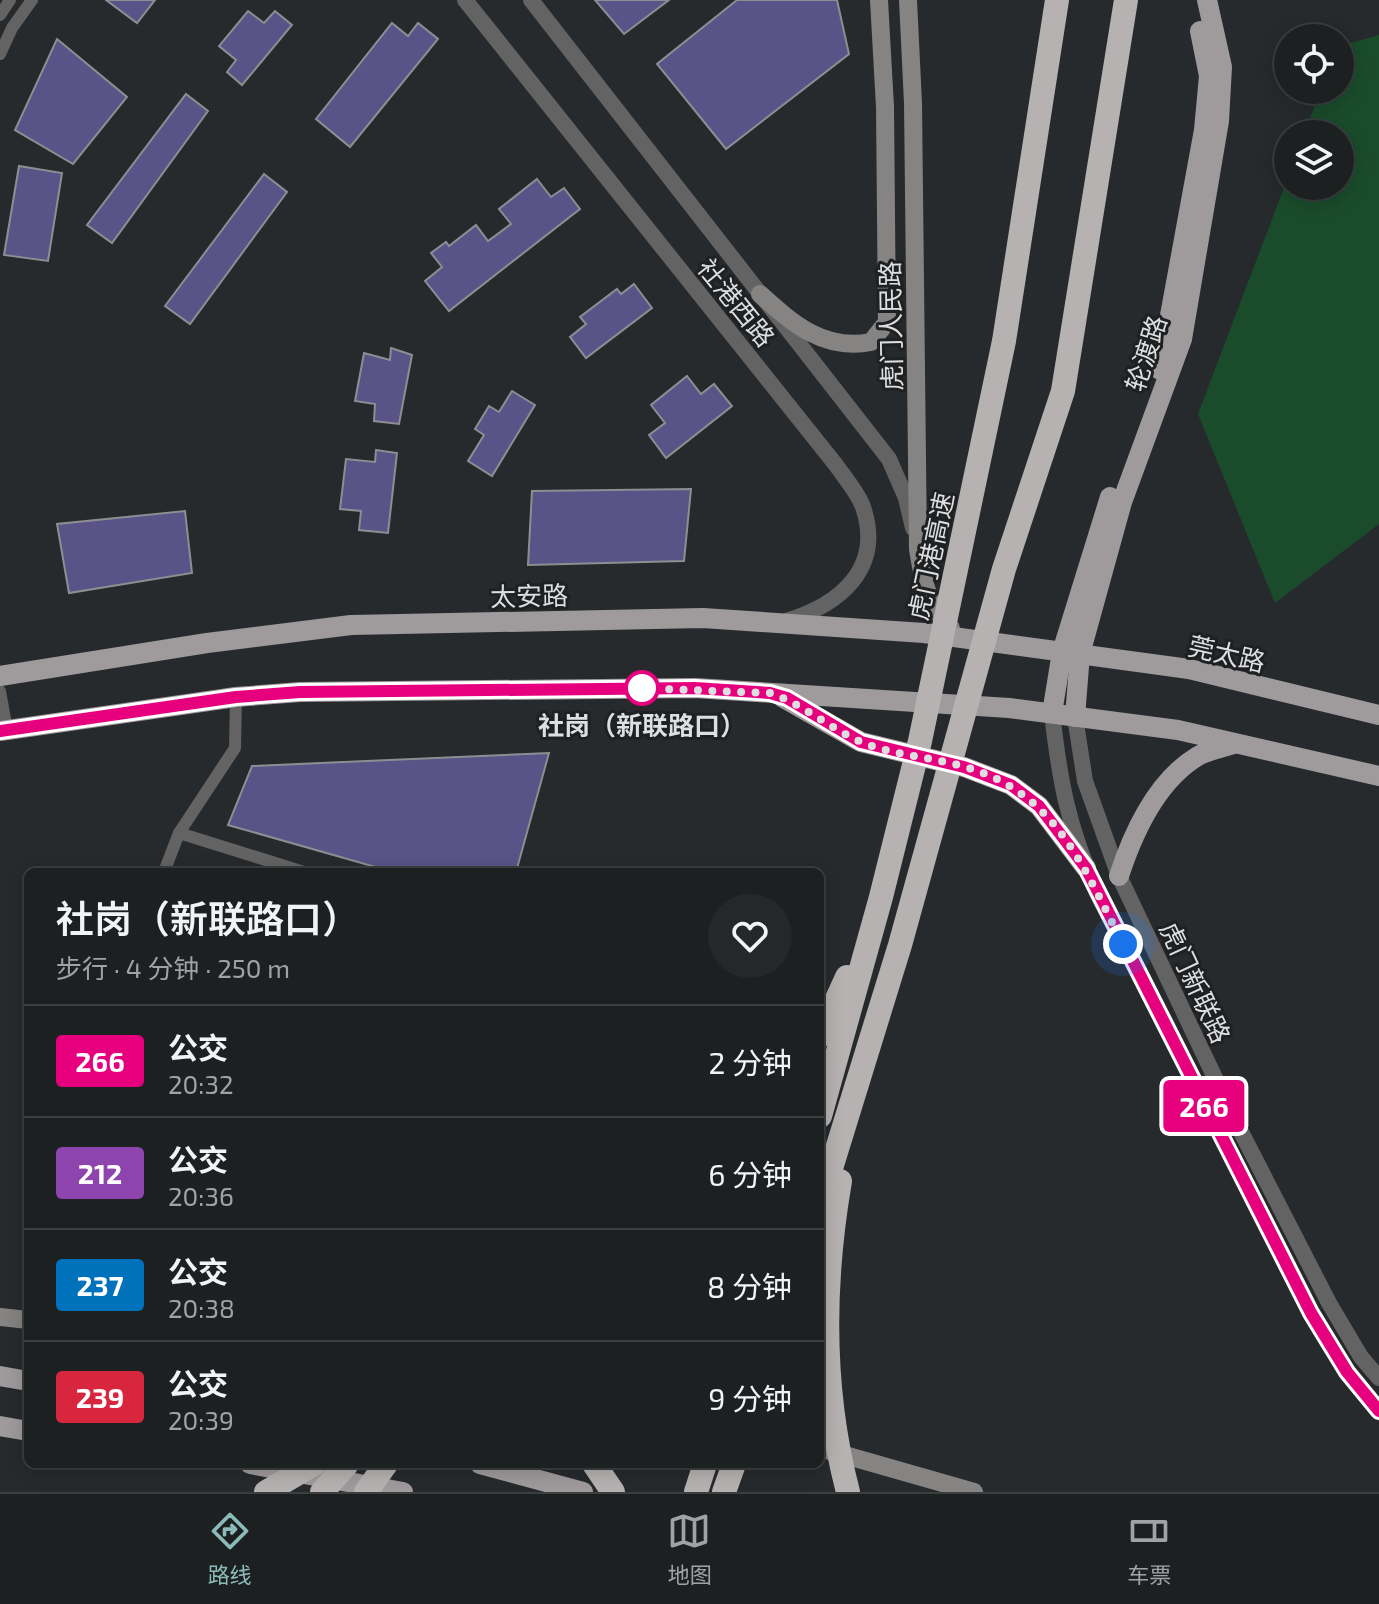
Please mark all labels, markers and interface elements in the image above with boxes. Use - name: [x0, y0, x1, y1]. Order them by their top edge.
- map controls: [1274, 24, 1354, 200]
- button: locate: [1274, 24, 1354, 104]
- button: layers: [1274, 120, 1354, 200]
- street label: 社港西路: [692, 252, 782, 352]
- street label: 虎门人民路: [873, 261, 907, 391]
- street label: 轮渡路: [1118, 311, 1172, 395]
- street label: 虎门港高速: [901, 489, 959, 623]
- street label: 太安路: [490, 579, 568, 611]
- street label: 莞太路: [1186, 629, 1268, 677]
- marker: 社岗（新联路口）: [625, 671, 659, 705]
- place label: 社岗（新联路口）: [538, 709, 746, 740]
- button: heart: [708, 894, 792, 978]
- text: 社岗（新联路口）: [56, 895, 360, 941]
- street label: 虎门新联路: [1154, 917, 1238, 1047]
- your location: [1103, 924, 1143, 964]
- text: 步行 · 4 分钟 · 250 m: [56, 952, 290, 983]
- text: 公交: [168, 1029, 228, 1065]
- text: 266: [75, 1044, 125, 1078]
- text: 2 分钟: [708, 1044, 792, 1080]
- text: 20:32: [168, 1068, 234, 1099]
- line badge: 266: [1158, 1080, 1250, 1132]
- text: 266: [1179, 1089, 1229, 1123]
- text: 公交: [168, 1141, 228, 1177]
- text: 212: [78, 1156, 122, 1190]
- text: 6 分钟: [708, 1156, 792, 1192]
- text: 20:36: [168, 1180, 234, 1211]
- text: 公交: [168, 1253, 228, 1289]
- text: 237: [77, 1268, 123, 1302]
- text: 8 分钟: [707, 1268, 792, 1304]
- text: 20:38: [168, 1292, 235, 1323]
- text: 公交: [168, 1365, 228, 1401]
- text: 239: [76, 1380, 124, 1414]
- text: 9 分钟: [708, 1380, 792, 1416]
- text: 20:39: [168, 1404, 234, 1435]
- tab: 路线: [208, 1509, 252, 1589]
- tab: 地图: [667, 1509, 711, 1589]
- tab: 车票: [1127, 1509, 1171, 1589]

